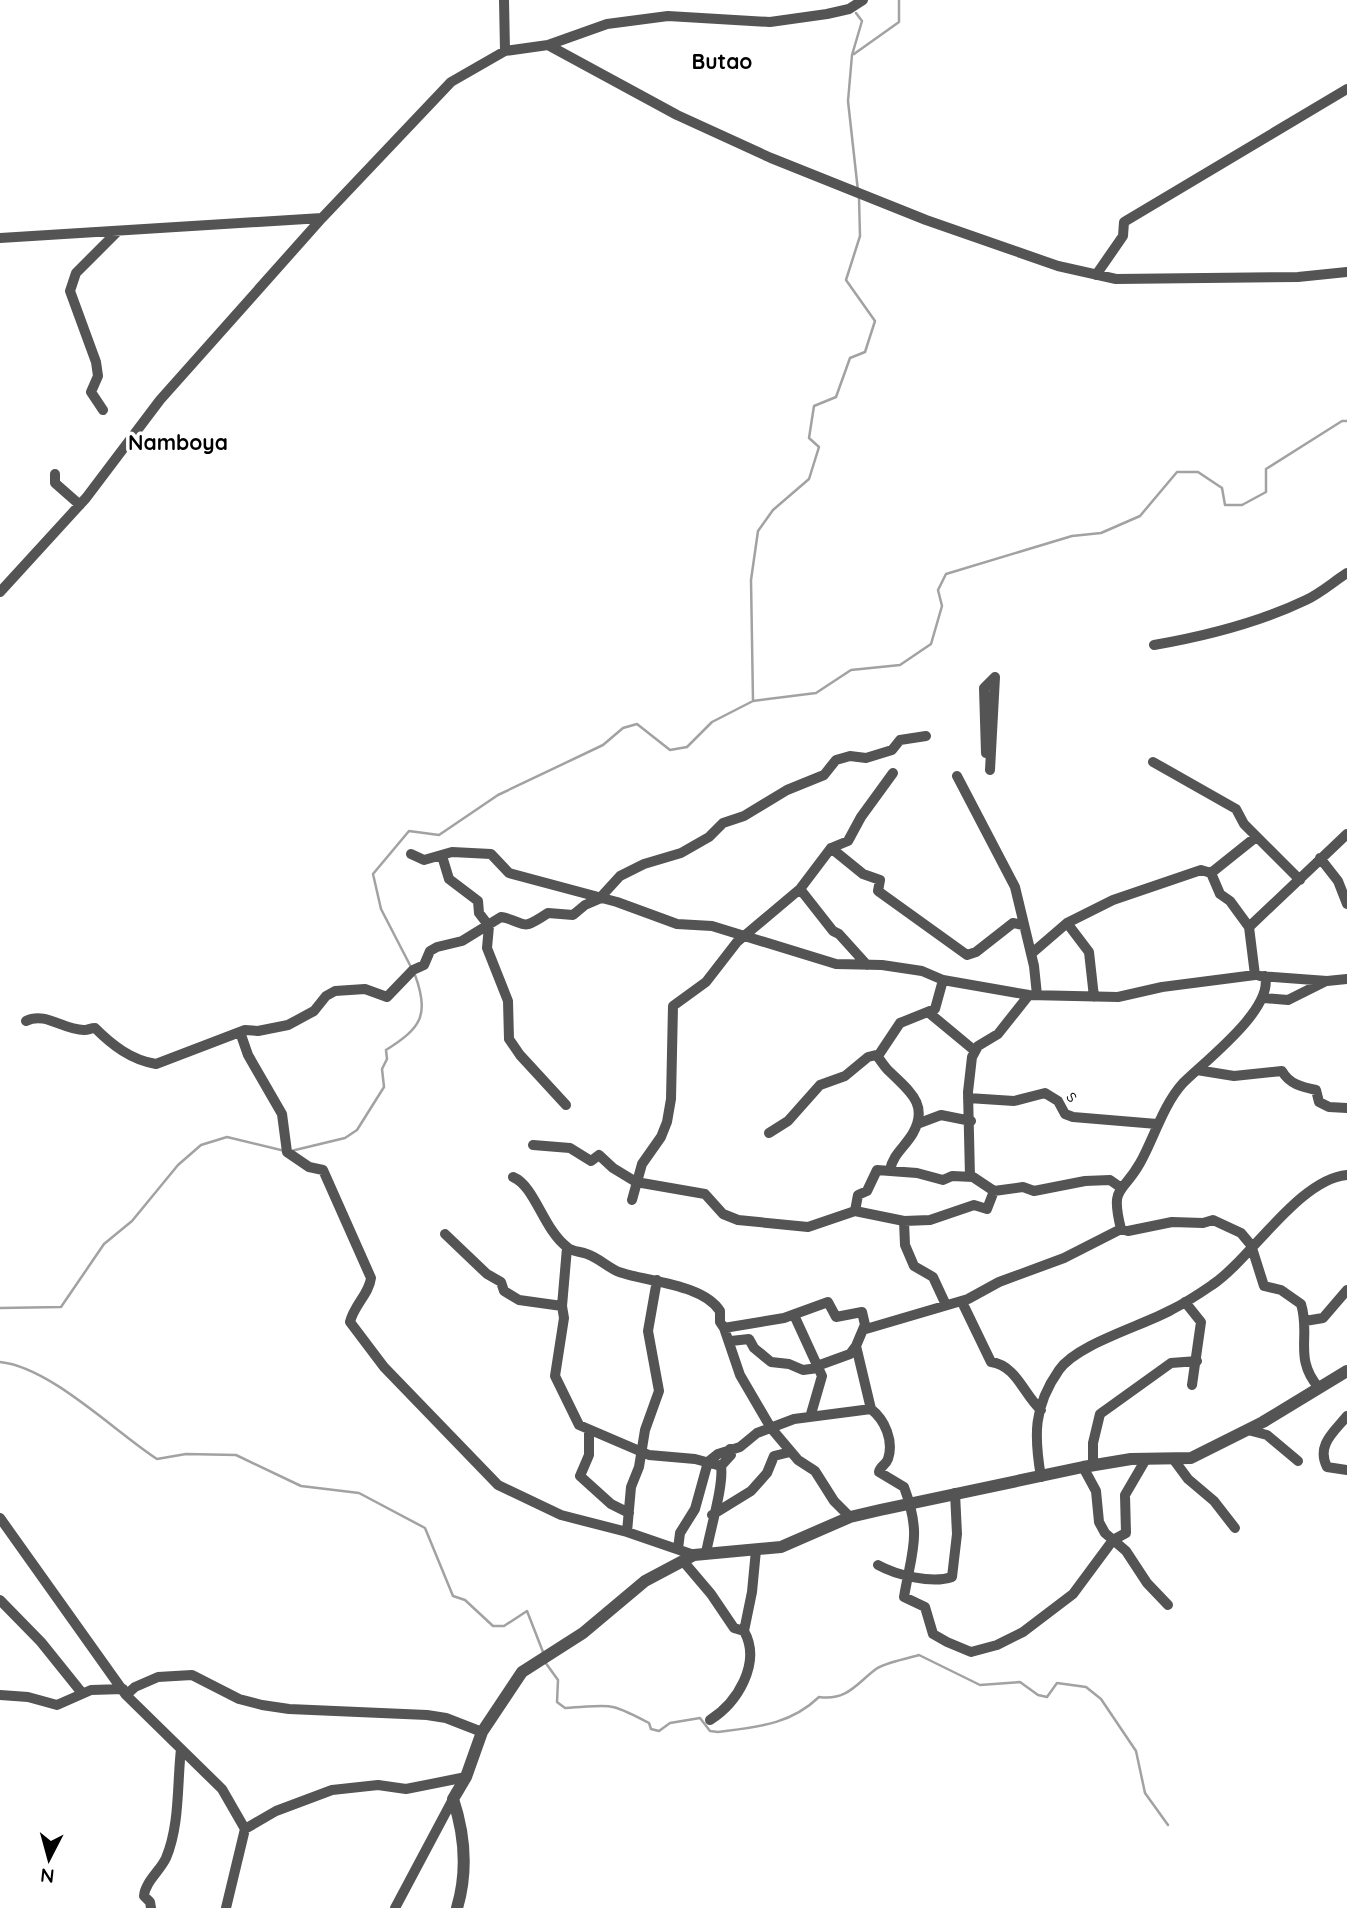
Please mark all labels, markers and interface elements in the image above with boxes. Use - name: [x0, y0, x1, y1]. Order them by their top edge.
- district label: Butao: [692, 48, 752, 74]
- district label: Namboya: [128, 429, 228, 455]
- street label: s: [1062, 1085, 1084, 1107]
- north arrow: [14, 1824, 84, 1894]
- text: N: [39, 1863, 55, 1889]

